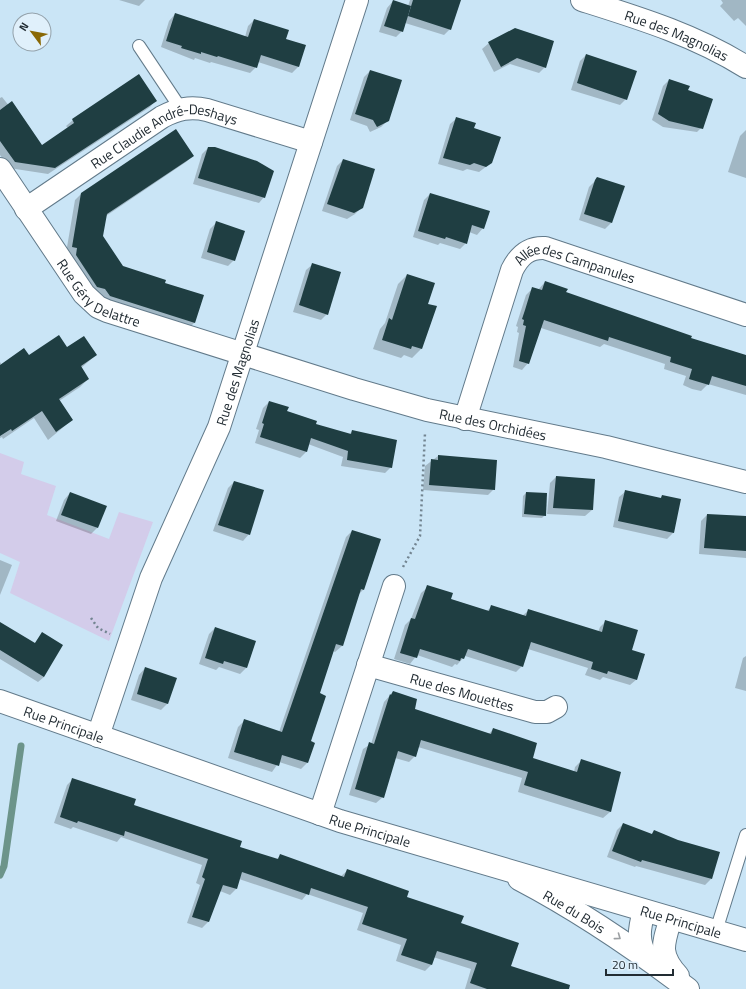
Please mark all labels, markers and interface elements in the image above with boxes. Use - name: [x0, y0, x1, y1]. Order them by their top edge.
- street label: Rue des Magnolias: [622, 4, 733, 66]
- north arrow: [12, 12, 52, 52]
- text: N: [15, 19, 32, 34]
- street label: Rue Claudie André-Deshays: [86, 98, 241, 173]
- street label: Allée des Campanules: [508, 237, 638, 288]
- street label: Rue Géry Delattre: [52, 254, 143, 331]
- street label: Rue des Magnolias: [210, 316, 264, 428]
- street label: Rue des Orchidées: [438, 402, 549, 445]
- street label: Rue des Mouettes: [408, 667, 517, 716]
- street label: Rue Principale: [21, 700, 107, 747]
- street label: Rue Principale: [327, 808, 413, 852]
- street label: Rue du Bois: [540, 884, 610, 938]
- street label: Rue Principale: [638, 899, 724, 943]
- one-way arrow: [613, 932, 620, 939]
- scale bar: [606, 951, 673, 977]
- text: 20 m: [612, 955, 638, 974]

